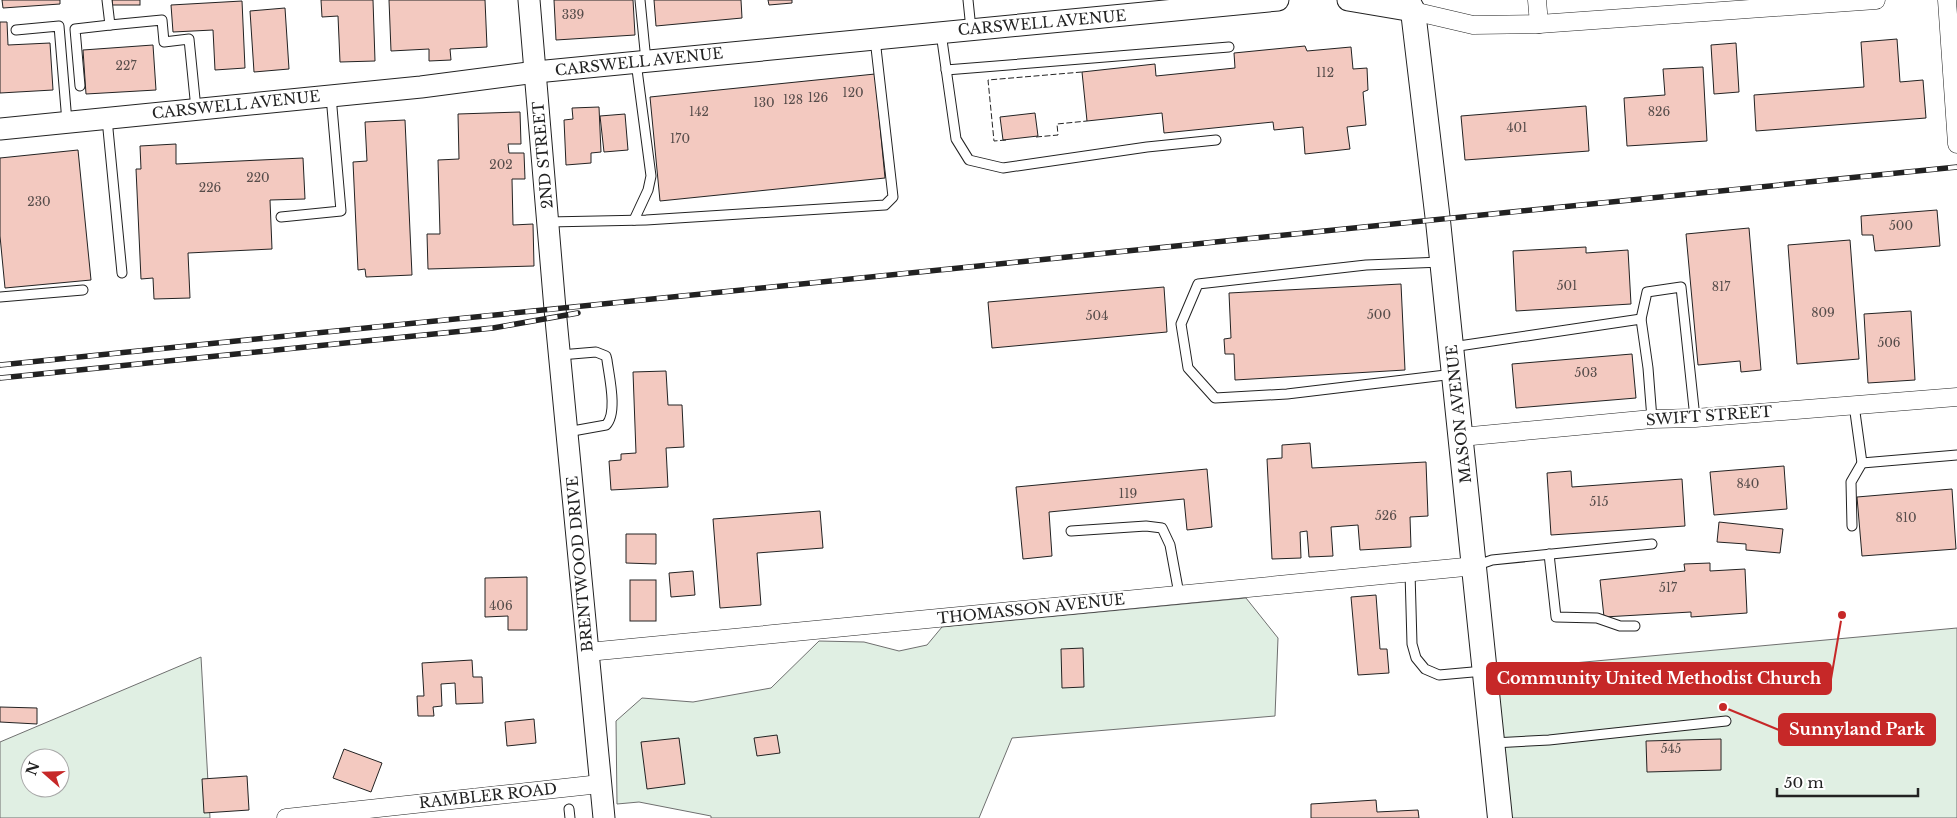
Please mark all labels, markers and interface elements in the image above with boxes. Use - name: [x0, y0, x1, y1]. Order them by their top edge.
- street label: CARSWELL AVENUE: [957, 6, 1127, 39]
- house number: 339: [562, 7, 584, 22]
- street label: CARSWELL AVENUE: [554, 43, 724, 80]
- house number: 227: [116, 58, 137, 73]
- house number: 112: [1316, 65, 1334, 80]
- house number: 120: [842, 85, 864, 100]
- street label: CARSWELL AVENUE: [151, 86, 321, 123]
- house number: 126: [808, 90, 829, 105]
- house number: 128: [783, 92, 803, 107]
- house number: 130: [753, 95, 775, 110]
- street label: 2ND STREET: [528, 101, 557, 209]
- house number: 142: [689, 104, 709, 119]
- house number: 826: [1648, 104, 1670, 119]
- house number: 401: [1507, 120, 1527, 135]
- house number: 170: [670, 131, 690, 146]
- house number: 202: [489, 157, 513, 172]
- house number: 220: [246, 170, 270, 185]
- house number: 226: [199, 180, 222, 195]
- house number: 230: [27, 194, 51, 209]
- house number: 500: [1889, 218, 1913, 233]
- house number: 501: [1557, 278, 1577, 293]
- house number: 817: [1712, 279, 1731, 294]
- house number: 809: [1811, 305, 1835, 320]
- house number: 500: [1367, 307, 1391, 322]
- house number: 504: [1086, 308, 1108, 323]
- house number: 506: [1877, 335, 1901, 350]
- street label: MASON AVENUE: [1442, 344, 1475, 484]
- house number: 503: [1575, 365, 1597, 380]
- street label: SWIFT STREET: [1645, 402, 1773, 429]
- street label: BRENTWOOD DRIVE: [562, 475, 597, 653]
- house number: 840: [1737, 476, 1759, 491]
- house number: 119: [1119, 486, 1137, 501]
- house number: 515: [1590, 494, 1609, 509]
- house number: 526: [1375, 508, 1397, 523]
- house number: 810: [1895, 510, 1917, 525]
- house number: 517: [1659, 580, 1678, 595]
- street label: THOMASSON AVENUE: [936, 589, 1126, 628]
- house number: 406: [489, 598, 513, 613]
- callout: Community United Methodist Church: [1487, 663, 1831, 694]
- text: Community United Methodist Church: [1497, 668, 1822, 688]
- callout: Sunnyland Park: [1779, 714, 1935, 745]
- text: Sunnyland Park: [1789, 719, 1925, 739]
- house number: 545: [1661, 741, 1682, 756]
- north arrow: [20, 748, 70, 798]
- text: N: [22, 759, 43, 778]
- scale bar: [1777, 766, 1918, 798]
- text: 50 m: [1784, 773, 1824, 792]
- street label: RAMBLER ROAD: [418, 779, 558, 812]

